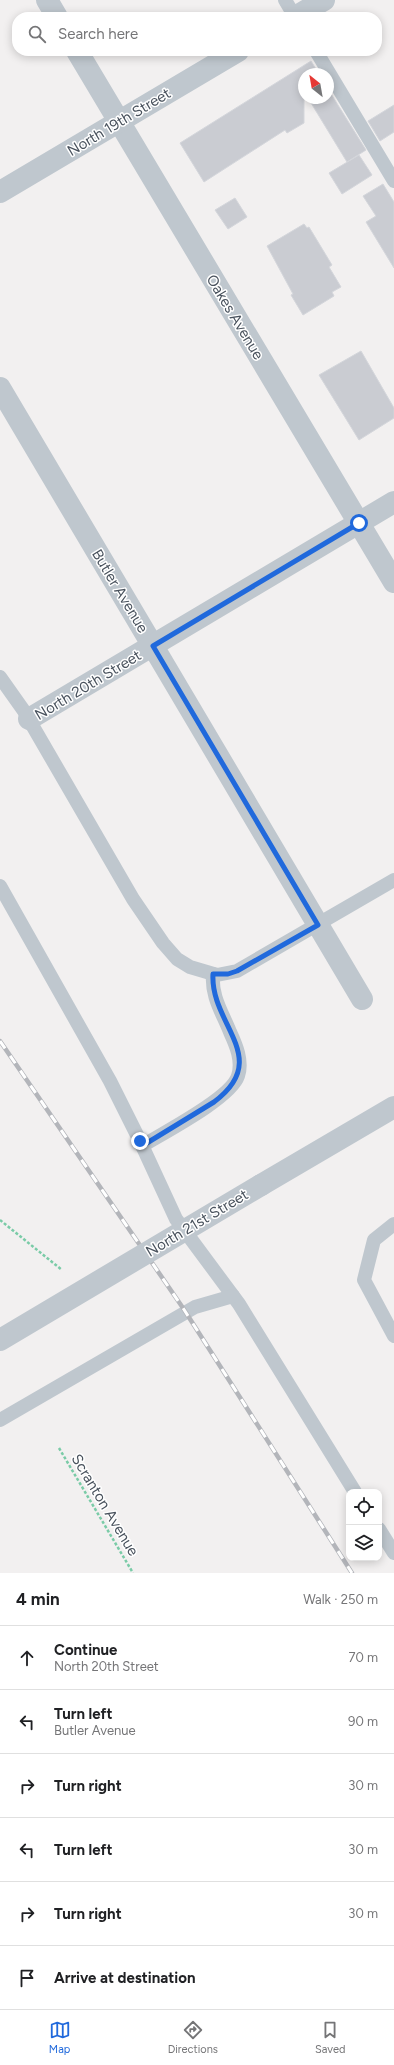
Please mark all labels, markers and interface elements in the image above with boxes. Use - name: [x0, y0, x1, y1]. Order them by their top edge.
- search box: [12, 12, 382, 56]
- icon: search: [26, 23, 48, 45]
- text: Search here: [58, 25, 138, 43]
- north arrow: [298, 68, 334, 104]
- street label: North 19th Street: [64, 84, 174, 160]
- street label: Oakes Avenue: [203, 271, 267, 363]
- route start: [350, 514, 368, 532]
- street label: Butler Avenue: [88, 546, 152, 636]
- street label: North 20th Street: [32, 646, 145, 724]
- route end: [131, 1132, 149, 1150]
- street label: North 21st Street: [143, 1185, 252, 1261]
- street label: Scranton Avenue: [68, 1451, 142, 1559]
- map controls: [346, 1489, 382, 1561]
- button: locate: [346, 1489, 382, 1525]
- button: layers: [346, 1525, 382, 1561]
- text: 4 min: [16, 1589, 60, 1609]
- text: Walk · 250 m: [303, 1592, 378, 1607]
- text: Continue: [54, 1641, 117, 1659]
- icon: ahead: [16, 1647, 38, 1669]
- text: 70 m: [348, 1650, 378, 1665]
- text: North 20th Street: [54, 1659, 159, 1674]
- text: Turn left: [54, 1705, 112, 1723]
- icon: left: [16, 1711, 38, 1733]
- text: 90 m: [348, 1714, 378, 1729]
- text: Butler Avenue: [54, 1723, 136, 1738]
- icon: right: [16, 1775, 38, 1797]
- text: Turn right: [54, 1777, 122, 1795]
- text: 30 m: [348, 1778, 378, 1793]
- icon: left: [16, 1839, 38, 1861]
- text: Turn left: [54, 1841, 112, 1859]
- text: 30 m: [348, 1842, 378, 1857]
- icon: right: [16, 1903, 38, 1925]
- text: Turn right: [54, 1905, 122, 1923]
- text: 30 m: [348, 1906, 378, 1921]
- icon: arrive: [16, 1967, 38, 1989]
- text: Arrive at destination: [54, 1969, 195, 1987]
- tab: Map: [49, 2019, 71, 2056]
- tab: Directions: [168, 2019, 218, 2056]
- tab: Saved: [315, 2019, 345, 2056]

